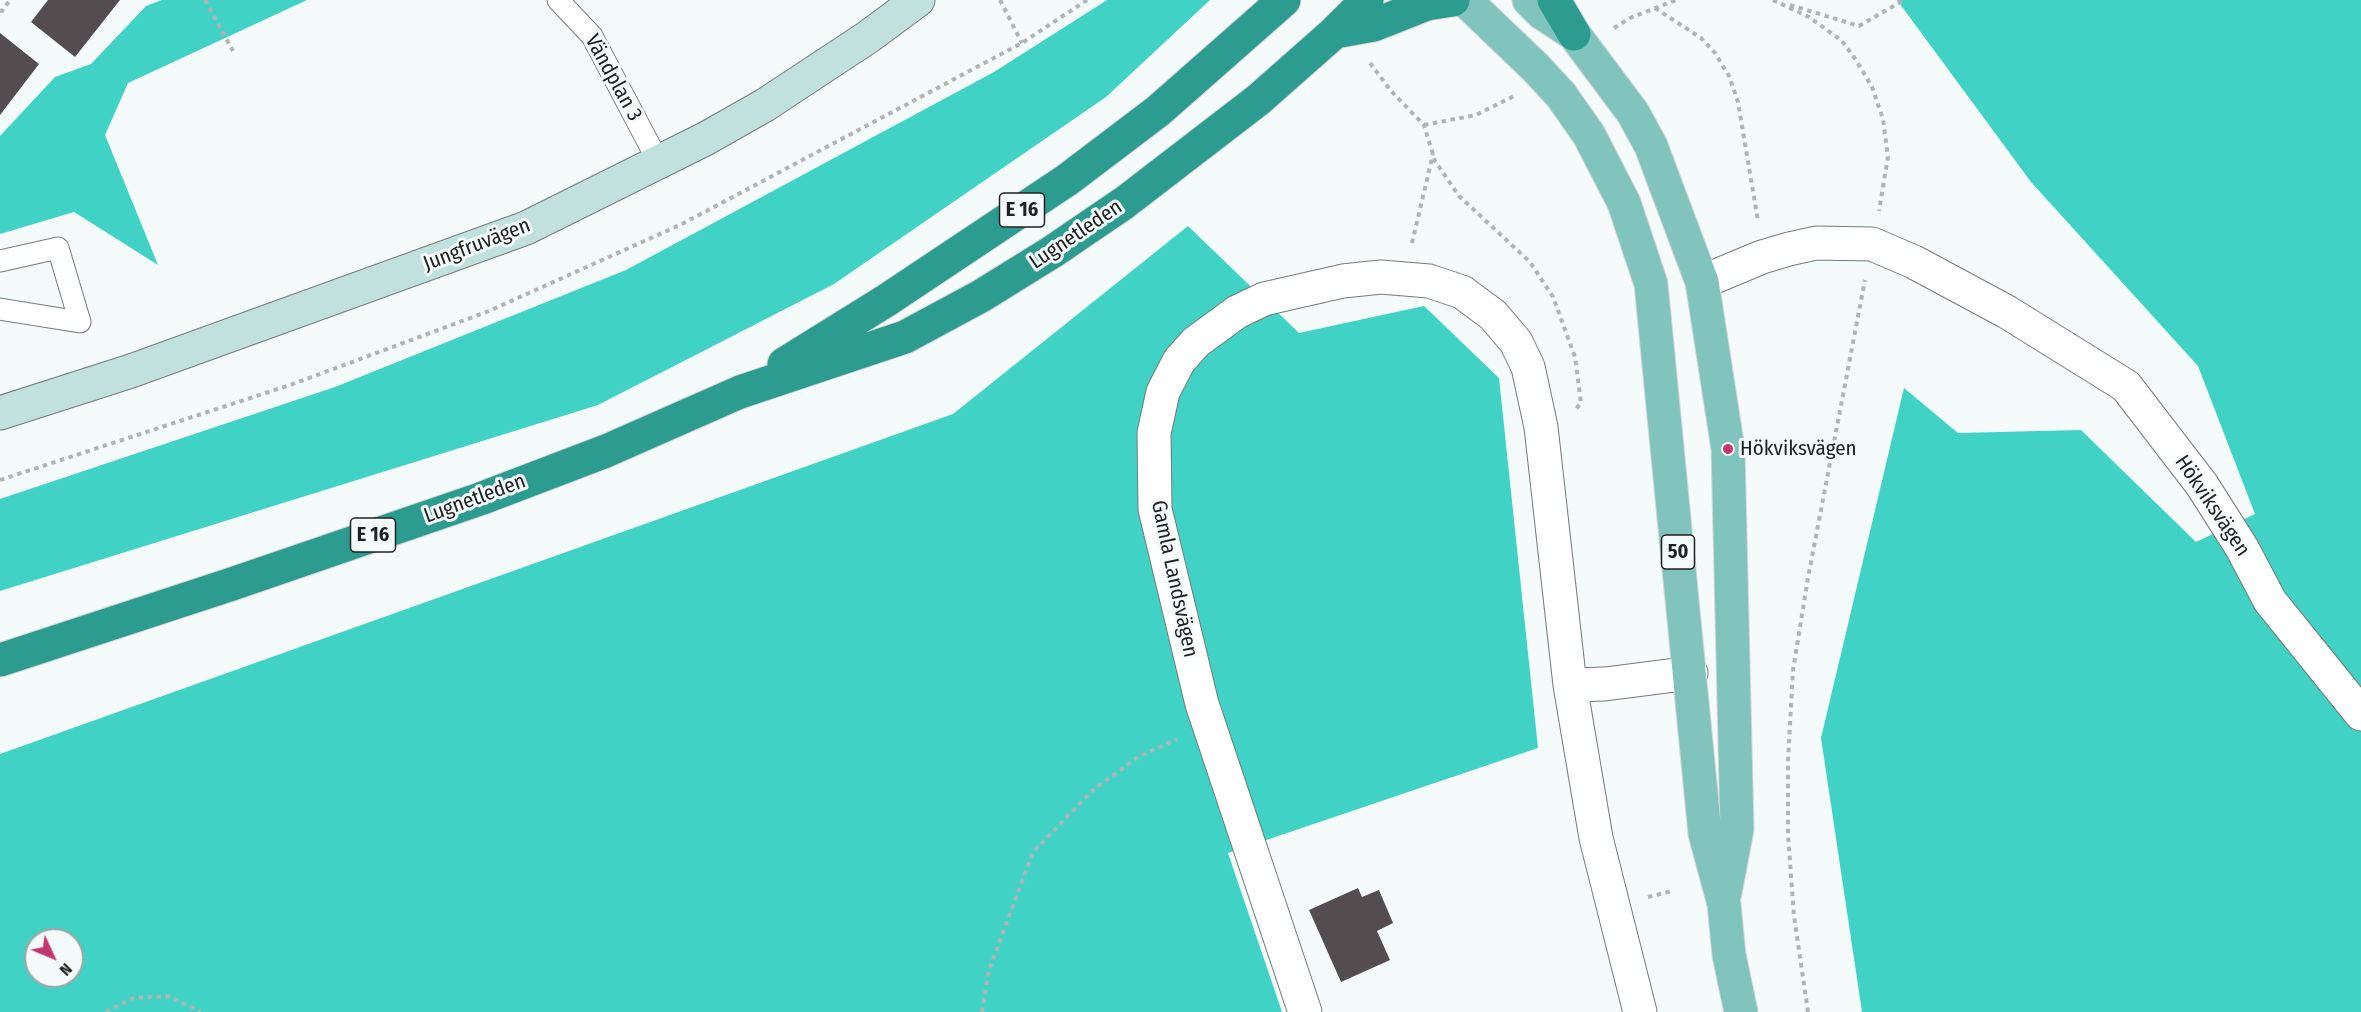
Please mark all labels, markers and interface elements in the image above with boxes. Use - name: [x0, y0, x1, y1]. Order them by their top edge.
- street label: Vändplan 3: [579, 30, 647, 126]
- road number: E 16: [1000, 193, 1044, 227]
- street label: Lugnetleden: [1025, 195, 1127, 275]
- street label: Jungfruvägen: [420, 213, 534, 277]
- place label: Hökviksvägen: [1740, 436, 1857, 462]
- marker: Hökviksvägen: [1721, 442, 1735, 456]
- street label: Hökviksvägen: [2169, 451, 2255, 561]
- street label: Lugnetleden: [421, 469, 529, 529]
- street label: Gamla Landsvägen: [1145, 498, 1203, 660]
- road number: E 16: [350, 518, 395, 552]
- road number: 50: [1662, 535, 1694, 569]
- north arrow: [24, 928, 84, 988]
- text: N: [56, 959, 76, 980]

